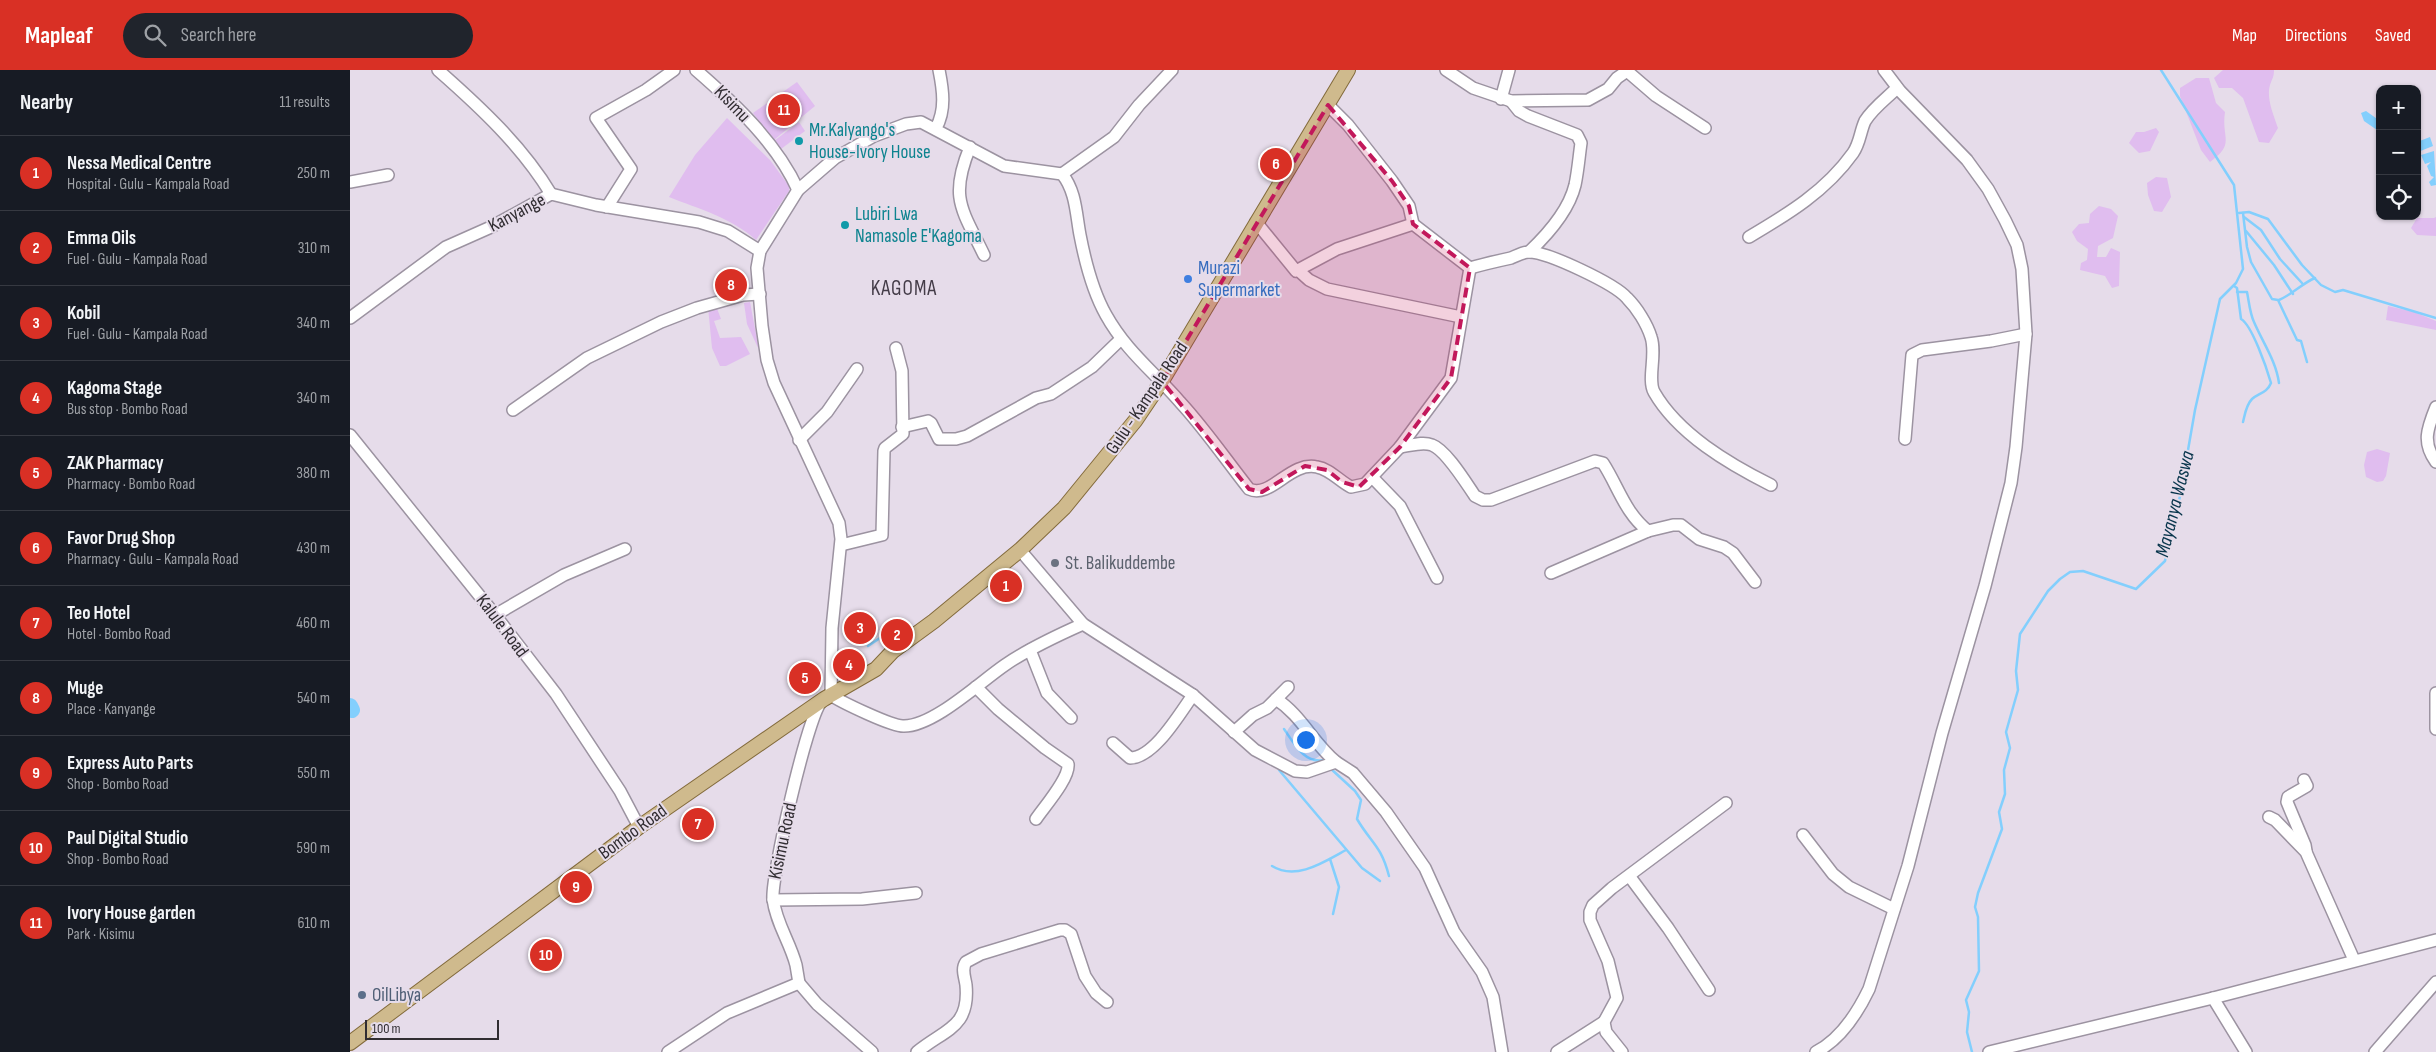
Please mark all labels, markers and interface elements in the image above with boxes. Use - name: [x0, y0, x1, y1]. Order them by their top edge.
- search box: [123, 13, 473, 58]
- text: Mapleaf: [25, 21, 93, 50]
- icon: search: [141, 21, 169, 49]
- text: Search here: [181, 24, 256, 47]
- text: Map: [2232, 25, 2257, 46]
- text: Directions: [2285, 25, 2347, 46]
- text: Saved: [2375, 25, 2411, 46]
- street label: Kisimu: [709, 81, 755, 127]
- map controls: [2376, 85, 2421, 220]
- button: +: [2376, 85, 2421, 130]
- text: Nearby: [20, 90, 73, 115]
- pin: 11: [768, 91, 800, 129]
- text: 11 results: [280, 93, 330, 112]
- place label: Mr.Kalyango's House-Ivory House: [809, 119, 931, 164]
- button: −: [2376, 130, 2421, 175]
- marker: Mr.Kalyango's House-Ivory House: [793, 135, 805, 147]
- pin: 6: [1260, 145, 1292, 183]
- text: Nessa Medical Centre: [67, 152, 211, 175]
- text: 1: [33, 164, 39, 183]
- text: 250 m: [297, 164, 330, 183]
- text: Hospital · Gulu - Kampala Road: [67, 175, 229, 194]
- button: locate: [2376, 175, 2421, 220]
- street label: Kanyange: [484, 188, 550, 238]
- place label: Lubiri Lwa Namasole E'Kagoma: [855, 203, 982, 248]
- marker: Lubiri Lwa Namasole E'Kagoma: [839, 219, 851, 231]
- text: Emma Oils: [67, 227, 136, 250]
- text: 2: [32, 239, 40, 258]
- text: 310 m: [298, 239, 330, 258]
- text: Fuel · Gulu - Kampala Road: [67, 250, 207, 269]
- place label: Murazi Supermarket: [1198, 257, 1281, 302]
- pin: 8: [715, 266, 747, 304]
- marker: Murazi Supermarket: [1182, 273, 1194, 285]
- district label: KAGOMA: [871, 276, 937, 301]
- text: Kobil: [67, 302, 100, 325]
- text: 3: [32, 314, 40, 333]
- text: 340 m: [297, 314, 330, 333]
- text: Fuel · Gulu - Kampala Road: [67, 325, 207, 344]
- street label: Gulu - Kampala Road: [1101, 337, 1193, 459]
- text: Kagoma Stage: [67, 377, 162, 400]
- text: 4: [32, 389, 40, 408]
- text: 340 m: [297, 389, 330, 408]
- text: Bus stop · Bombo Road: [67, 400, 188, 419]
- water label: Mayanya Waswa: [2150, 449, 2200, 559]
- text: ZAK Pharmacy: [67, 452, 164, 475]
- text: 5: [32, 464, 40, 483]
- text: 380 m: [296, 464, 330, 483]
- text: Pharmacy · Bombo Road: [67, 475, 195, 494]
- text: Favor Drug Shop: [67, 527, 175, 550]
- text: 6: [32, 539, 40, 558]
- text: 430 m: [297, 539, 330, 558]
- text: Pharmacy · Gulu - Kampala Road: [67, 550, 239, 569]
- place label: St. Balikuddembe: [1065, 552, 1175, 575]
- marker: St. Balikuddembe: [1049, 557, 1061, 569]
- pin: 1: [990, 567, 1022, 605]
- street label: Kalule Road: [471, 590, 533, 662]
- text: Teo Hotel: [67, 602, 130, 625]
- pin: 3: [844, 609, 876, 647]
- text: 7: [33, 614, 39, 633]
- text: 460 m: [296, 614, 330, 633]
- pin: 2: [881, 616, 913, 654]
- text: Hotel · Bombo Road: [67, 625, 171, 644]
- pin: 4: [833, 646, 865, 684]
- pin: 5: [789, 659, 821, 697]
- text: Muge: [67, 677, 103, 700]
- text: 8: [32, 689, 40, 708]
- text: 540 m: [297, 689, 330, 708]
- text: Place · Kanyange: [67, 700, 156, 719]
- your location: [1293, 727, 1319, 753]
- text: Express Auto Parts: [67, 752, 193, 775]
- text: 9: [32, 764, 40, 783]
- text: 550 m: [297, 764, 330, 783]
- text: Shop · Bombo Road: [67, 775, 169, 794]
- street label: Bombo Road: [594, 799, 672, 865]
- street label: Kisimu Road: [764, 801, 802, 881]
- pin: 7: [682, 805, 714, 843]
- text: Paul Digital Studio: [67, 827, 188, 850]
- text: 10: [29, 839, 43, 858]
- text: 590 m: [297, 839, 330, 858]
- text: Shop · Bombo Road: [67, 850, 169, 869]
- pin: 9: [560, 868, 592, 906]
- text: Ivory House garden: [67, 902, 195, 925]
- text: 11: [30, 914, 42, 933]
- text: 610 m: [297, 914, 330, 933]
- text: Park · Kisimu: [67, 925, 135, 944]
- pin: 10: [530, 936, 562, 974]
- place label: OilLibya: [372, 984, 421, 1007]
- marker: OilLibya: [356, 989, 368, 1001]
- scale bar: [365, 1017, 499, 1040]
- text: 100 m: [372, 1020, 401, 1037]

